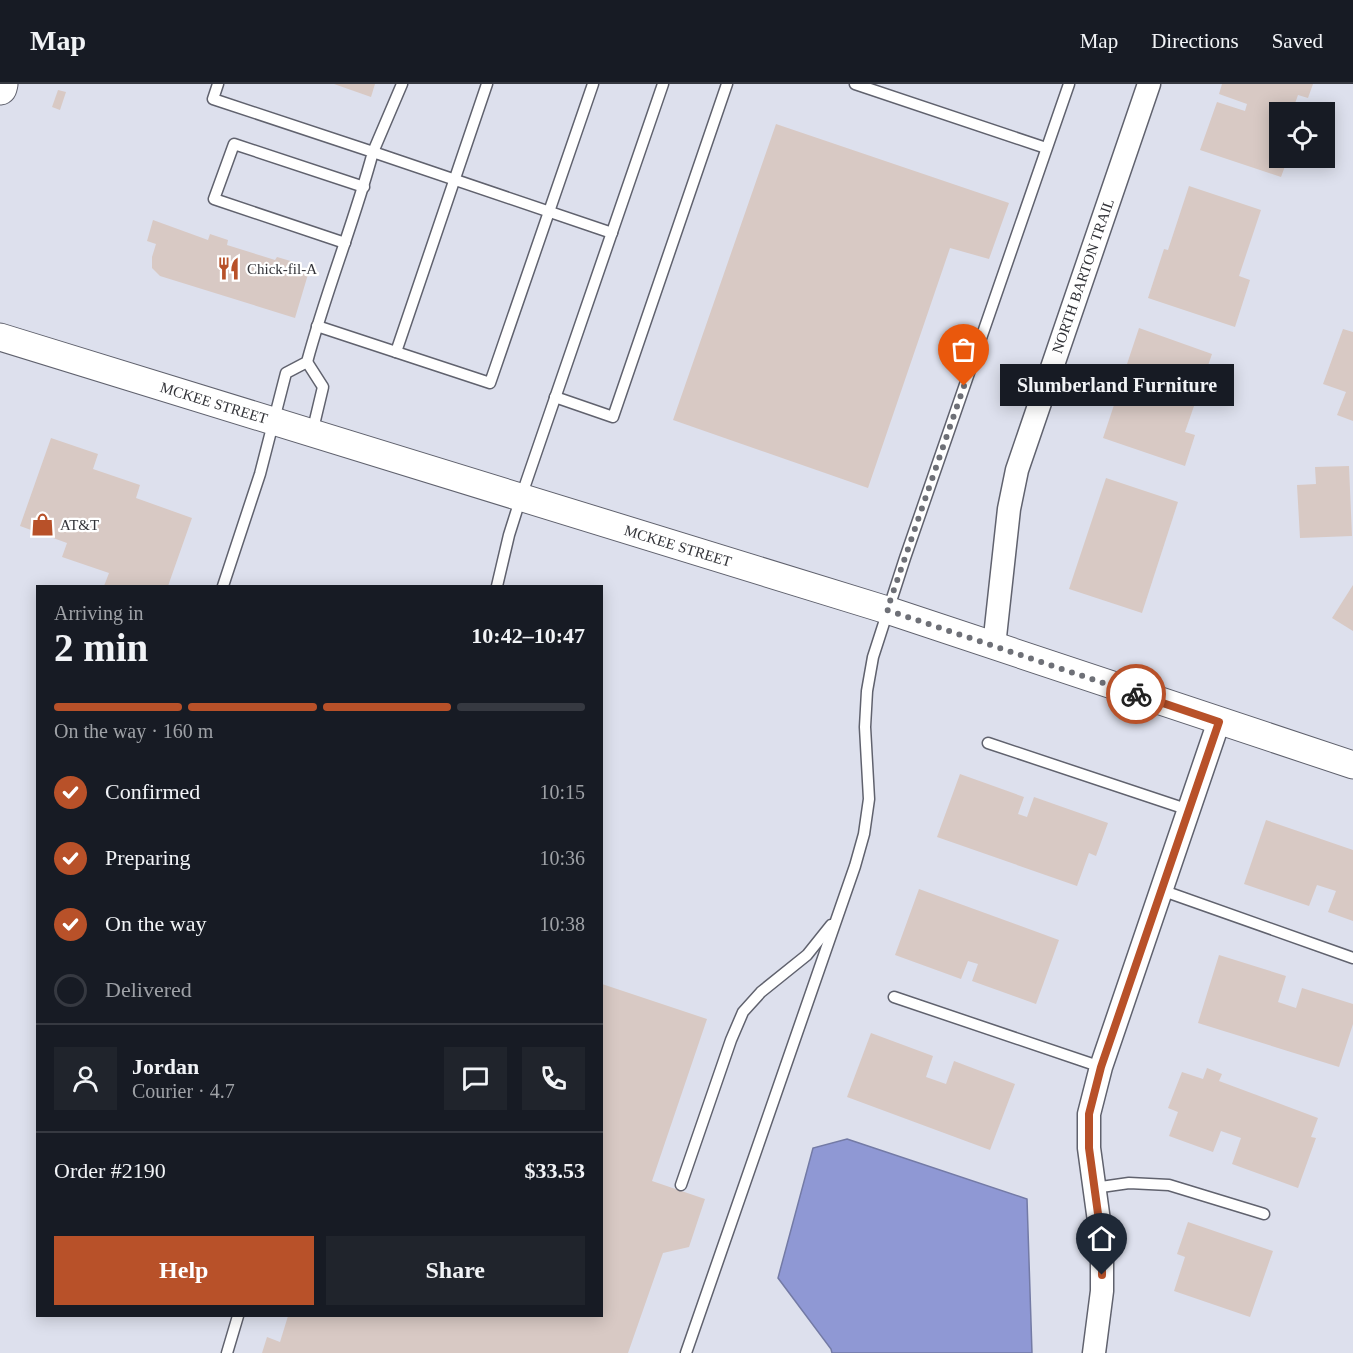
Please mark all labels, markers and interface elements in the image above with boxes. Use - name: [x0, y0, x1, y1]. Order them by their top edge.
- text: Map: [30, 25, 86, 56]
- text: Map: [1080, 29, 1118, 53]
- text: Directions: [1151, 29, 1239, 53]
- text: Saved: [1272, 29, 1323, 53]
- map controls: [1269, 102, 1335, 168]
- button: locate: [1269, 102, 1335, 168]
- street label: NORTH BARTON TRAIL: [1049, 196, 1117, 356]
- restaurant icon: Chick-fil-A: [216, 256, 242, 282]
- place label: Chick-fil-A: [247, 261, 317, 277]
- pin: [938, 324, 989, 386]
- icon: bag: [947, 333, 980, 366]
- callout: Slumberland Furniture: [1000, 365, 1234, 407]
- text: Slumberland Furniture: [1017, 374, 1217, 396]
- street label: MCKEE STREET: [158, 379, 270, 427]
- shop icon: AT&T: [29, 512, 55, 538]
- place label: AT&T: [60, 517, 99, 533]
- street label: MCKEE STREET: [622, 522, 734, 570]
- text: Arriving in: [54, 602, 143, 624]
- text: 10:42–10:47: [471, 623, 585, 648]
- text: 2 min: [54, 626, 148, 669]
- courier: [1106, 664, 1166, 724]
- icon: bike: [1120, 678, 1153, 711]
- text: On the way · 160 m: [54, 720, 213, 742]
- icon: check: [54, 776, 87, 809]
- text: Confirmed: [105, 779, 200, 804]
- text: 10:15: [539, 781, 585, 803]
- icon: check: [54, 842, 87, 875]
- text: Preparing: [105, 845, 191, 870]
- text: 10:36: [539, 847, 585, 869]
- icon: check: [54, 908, 87, 941]
- text: On the way: [105, 911, 206, 936]
- text: 10:38: [539, 913, 585, 935]
- text: Delivered: [105, 977, 192, 1002]
- button: person: [54, 1047, 117, 1110]
- button: chat: [444, 1047, 507, 1110]
- button: phone: [522, 1047, 585, 1110]
- text: Jordan: [132, 1054, 199, 1079]
- text: Courier · 4.7: [132, 1080, 235, 1102]
- text: Order #2190: [54, 1158, 166, 1183]
- text: $33.53: [525, 1158, 585, 1183]
- pin: [1076, 1213, 1127, 1275]
- icon: home: [1085, 1222, 1118, 1255]
- button: Help: [54, 1236, 314, 1305]
- button: Share: [326, 1236, 585, 1305]

